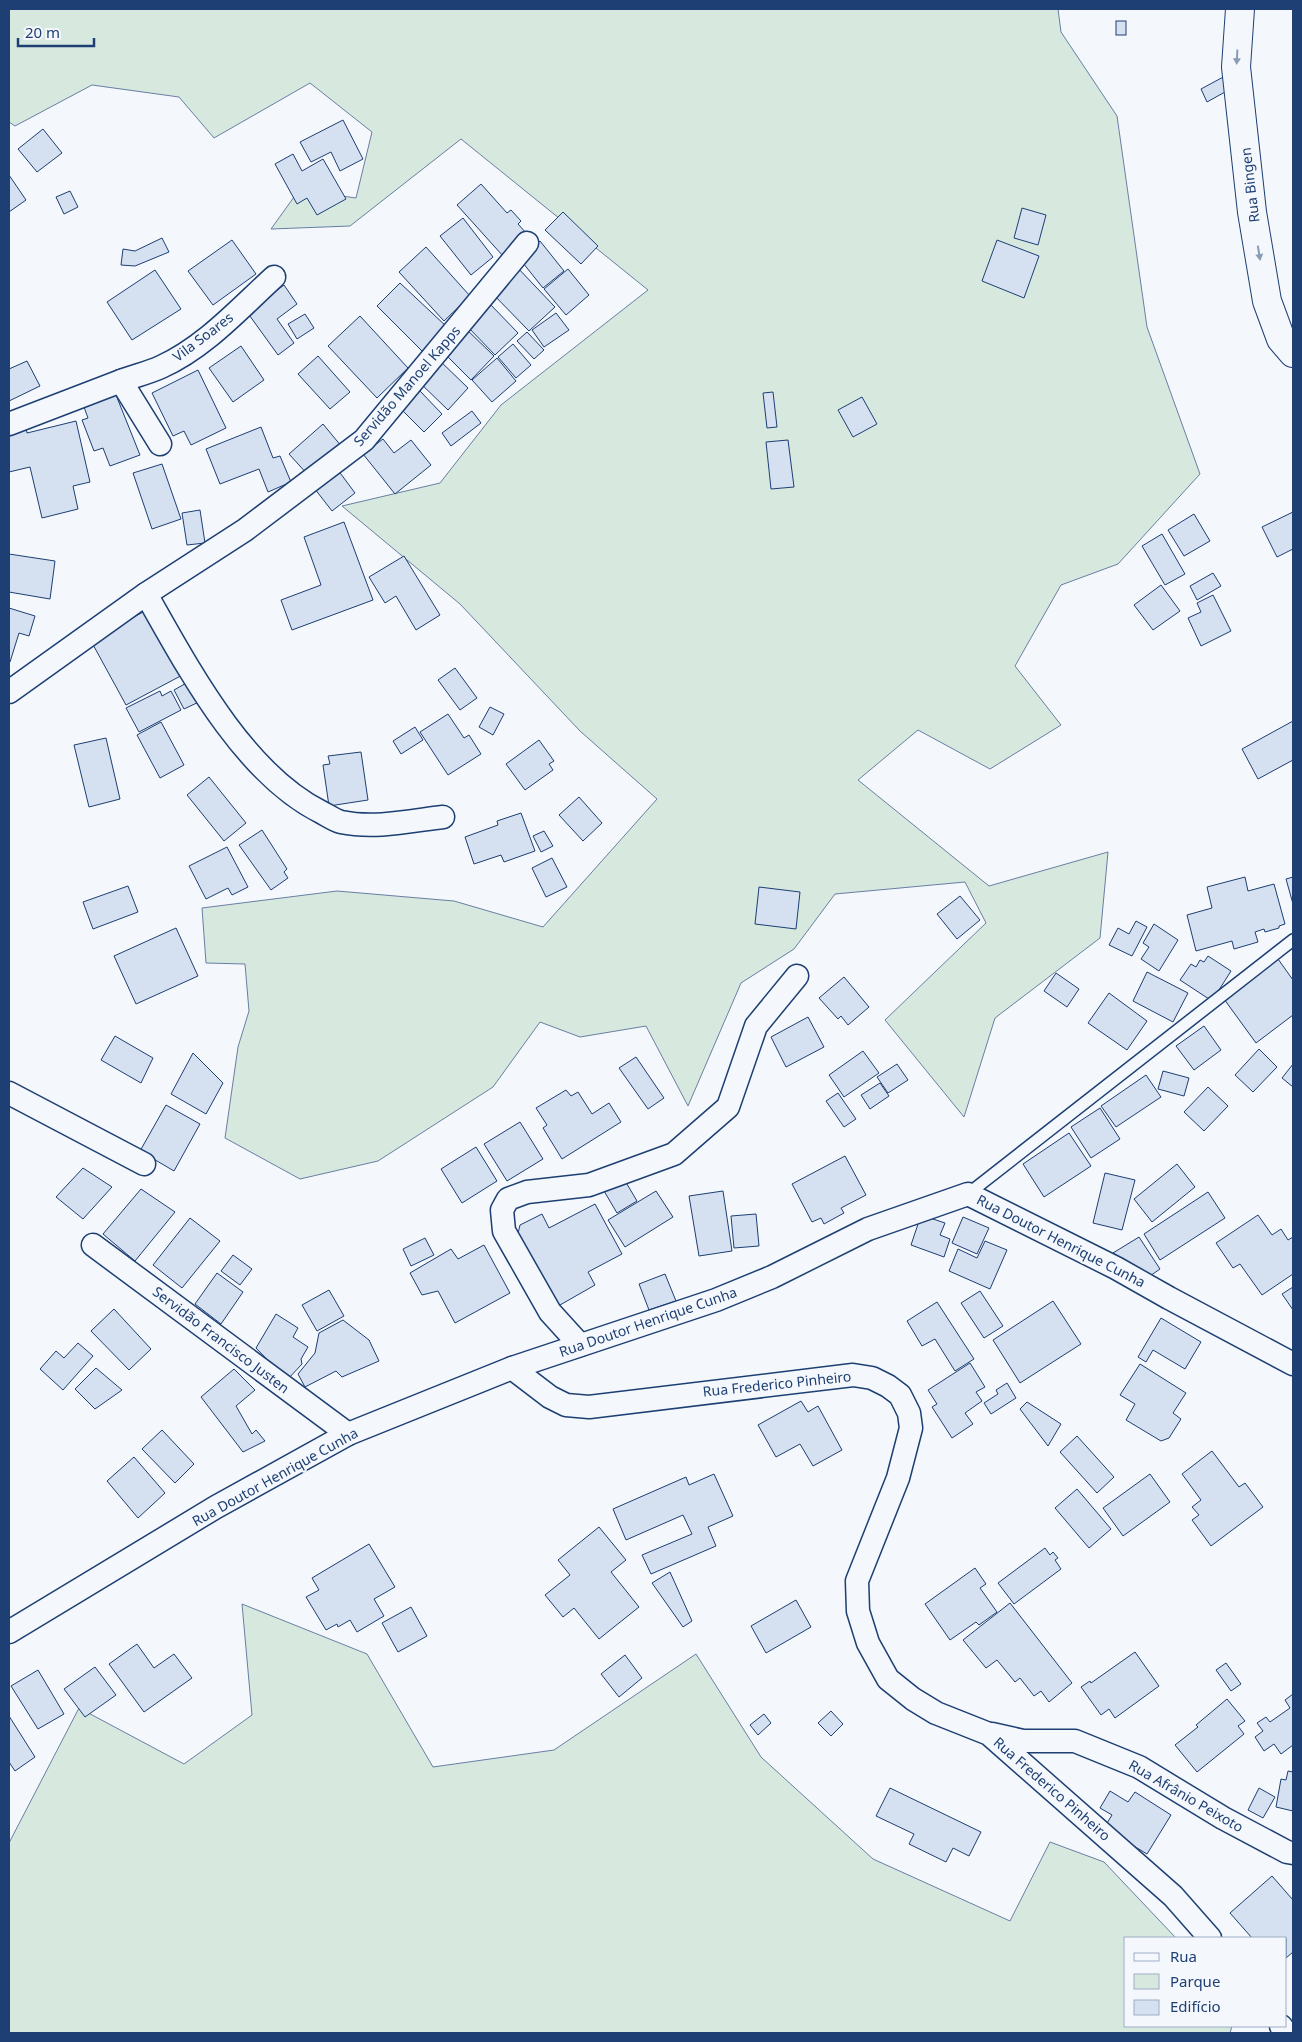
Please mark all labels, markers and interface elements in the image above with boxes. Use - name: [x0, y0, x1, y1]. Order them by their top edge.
- scale bar: [18, 15, 94, 47]
- text: 20 m: [25, 22, 60, 42]
- one-way arrow: [1232, 50, 1240, 66]
- street label: Rua Bingen: [1235, 146, 1264, 224]
- one-way arrow: [1255, 246, 1263, 262]
- street label: Vila Soares: [169, 307, 237, 366]
- street label: Servidão Manoel Kapps: [349, 321, 464, 450]
- street label: Rua Doutor Henrique Cunha: [974, 1190, 1149, 1291]
- street label: Servidão Francisco Justen: [149, 1282, 294, 1397]
- street label: Rua Doutor Henrique Cunha: [556, 1282, 739, 1361]
- street label: Rua Frederico Pinheiro: [702, 1366, 852, 1401]
- street label: Rua Doutor Henrique Cunha: [188, 1423, 361, 1530]
- street label: Rua Frederico Pinheiro: [990, 1733, 1115, 1845]
- street label: Rua Afrânio Peixoto: [1125, 1755, 1247, 1836]
- legend: [1124, 1937, 1287, 2027]
- text: Rua: [1170, 1946, 1197, 1966]
- text: Parque: [1170, 1971, 1220, 1991]
- text: Edifício: [1170, 1996, 1221, 2016]

